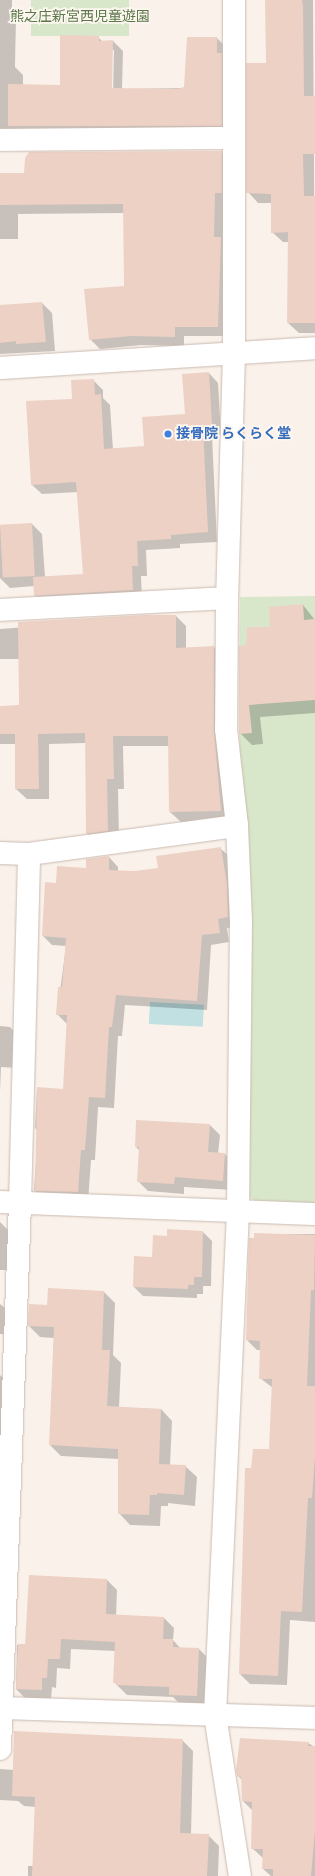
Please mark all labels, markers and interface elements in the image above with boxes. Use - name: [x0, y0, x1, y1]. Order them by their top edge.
- park label: 熊之庄新宮西児童遊園: [10, 9, 150, 25]
- place label: 接骨院 らくらく堂: [176, 426, 291, 442]
- marker: 接骨院 らくらく堂: [163, 429, 173, 439]

